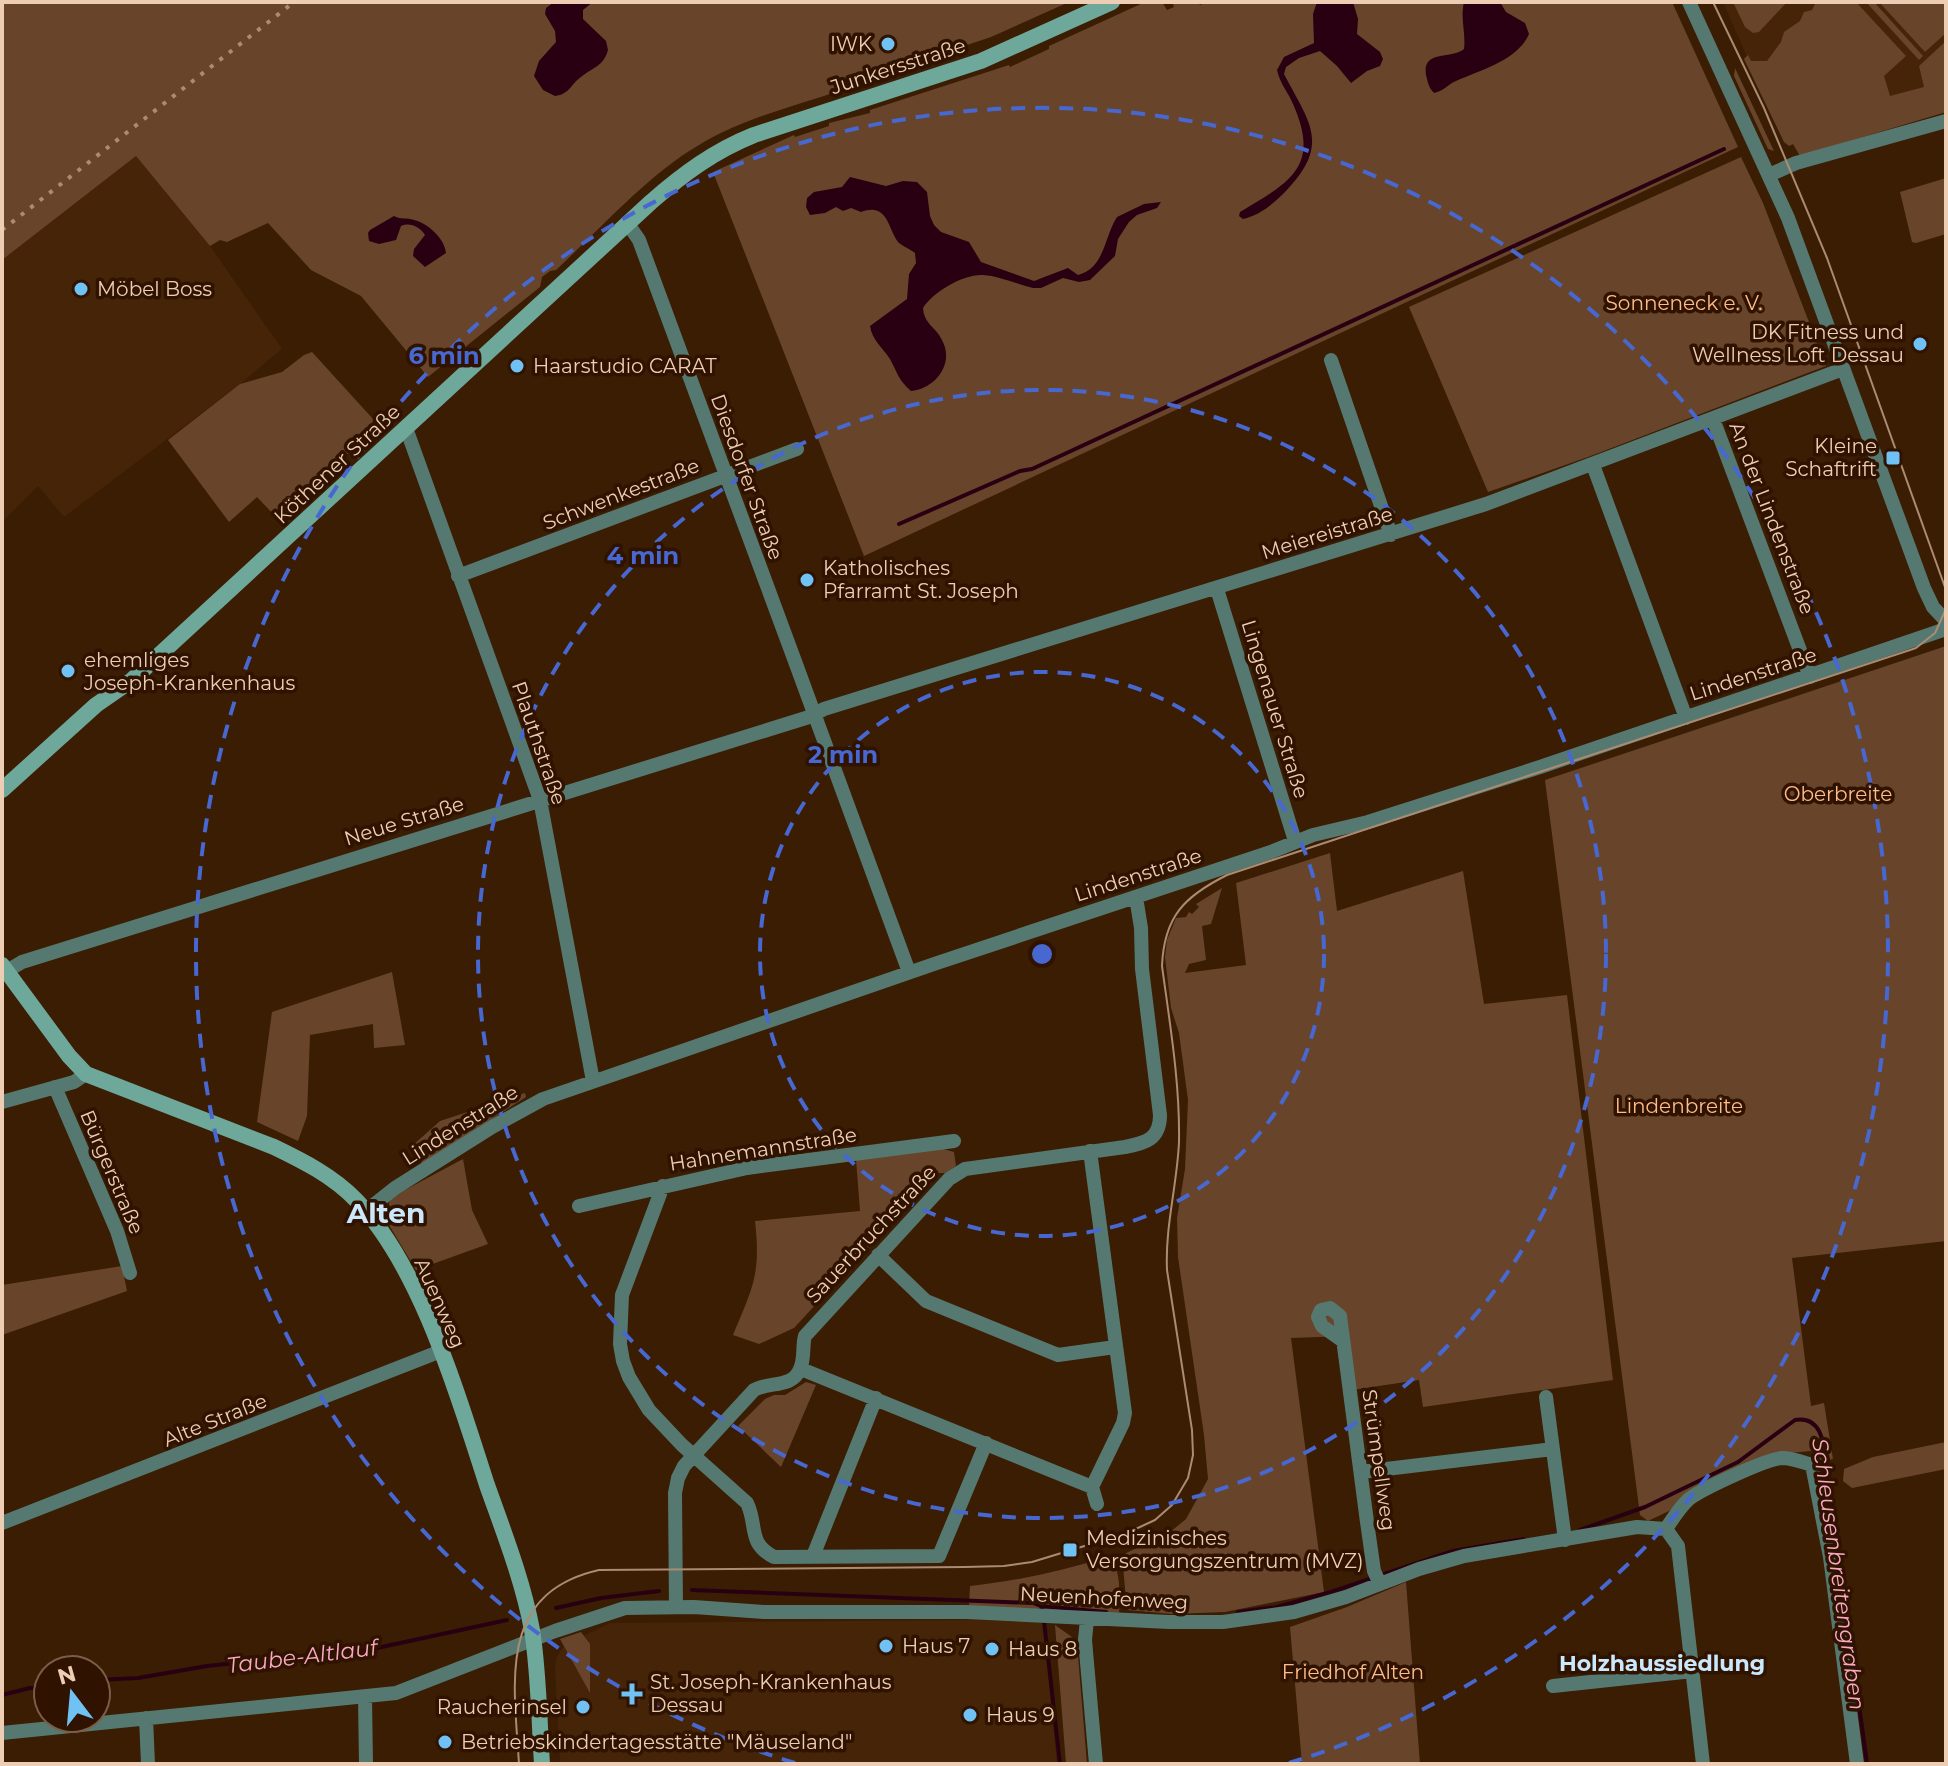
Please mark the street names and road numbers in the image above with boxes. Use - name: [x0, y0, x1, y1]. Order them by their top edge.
- street label: Junkersstraße: [826, 33, 969, 99]
- street label: Diesdorfer Straße: [706, 391, 788, 563]
- street label: Köthener Straße: [269, 399, 405, 529]
- street label: An der Lindenstraße: [1724, 418, 1820, 618]
- street label: Schwenkestraße: [539, 453, 703, 535]
- street label: Meiereistraße: [1258, 502, 1396, 564]
- street label: Lingenauer Straße: [1236, 617, 1314, 801]
- street label: Lindenstraße: [1686, 642, 1820, 706]
- street label: Plauthstraße: [507, 678, 571, 808]
- street label: Neue Straße: [341, 791, 467, 851]
- street label: Lindenstraße: [1071, 843, 1205, 907]
- street label: Lindenstraße: [398, 1080, 522, 1170]
- street label: Bürgerstraße: [75, 1106, 149, 1238]
- street label: Hahnemannstraße: [668, 1122, 858, 1176]
- street label: Sauerbruchstraße: [801, 1160, 941, 1308]
- street label: Auenweg: [410, 1254, 470, 1352]
- street label: Alte Straße: [160, 1388, 270, 1452]
- street label: Strümpellweg: [1357, 1388, 1401, 1532]
- street label: Neuenhofenweg: [1019, 1582, 1189, 1614]

